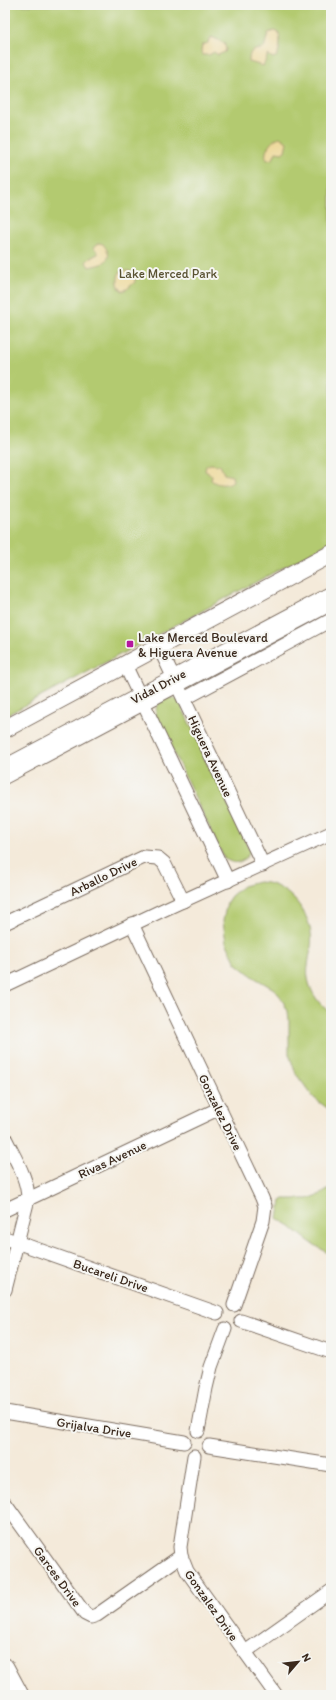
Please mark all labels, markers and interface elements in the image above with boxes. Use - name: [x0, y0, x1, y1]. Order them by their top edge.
- park label: Lake Merced Park: [119, 266, 218, 281]
- place label: Lake Merced Boulevard & Higuera Avenue: [138, 630, 268, 660]
- marker: Lake Merced Boulevard & Higuera Avenue: [125, 639, 135, 649]
- street label: Vidal Drive: [128, 666, 188, 707]
- street label: Higuera Avenue: [185, 713, 236, 799]
- street label: Arballo Drive: [67, 854, 139, 899]
- street label: Gonzalez Drive: [196, 1072, 246, 1153]
- street label: Rivas Avenue: [76, 1137, 149, 1182]
- street label: Bucareli Drive: [71, 1256, 150, 1295]
- street label: Grijalva Drive: [55, 1414, 132, 1441]
- street label: Garces Drive: [31, 1543, 85, 1609]
- street label: Gonzalez Drive: [182, 1567, 242, 1644]
- north arrow: [278, 1642, 318, 1682]
- text: N: [299, 1651, 314, 1664]

